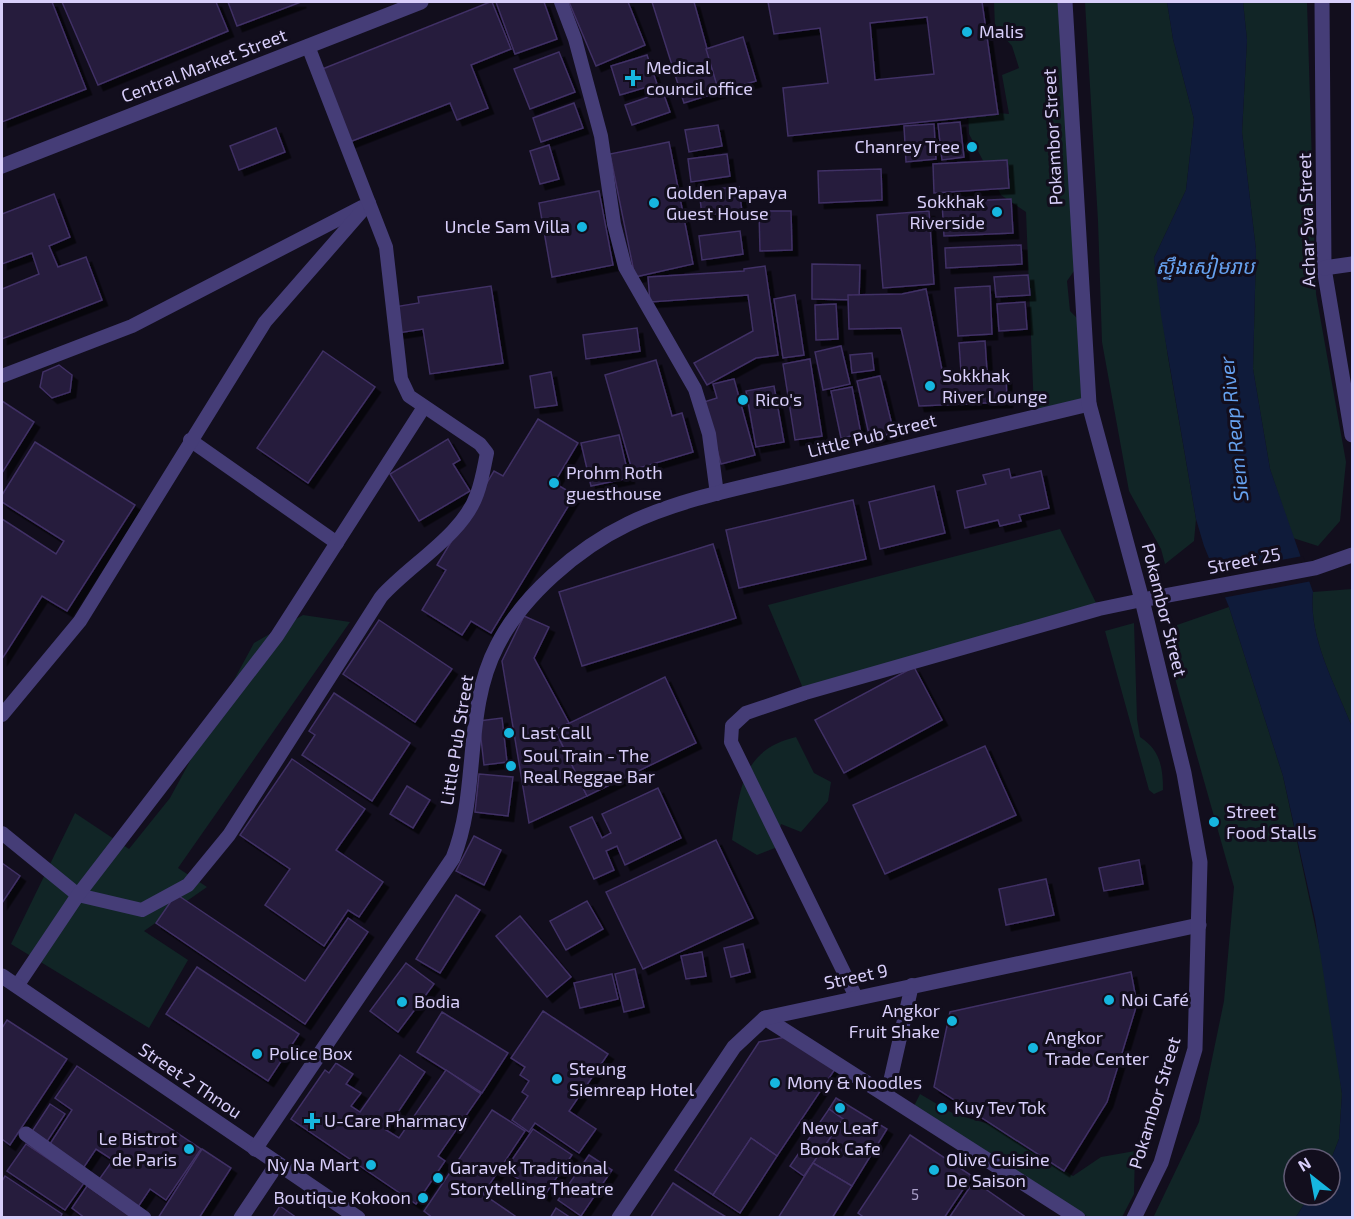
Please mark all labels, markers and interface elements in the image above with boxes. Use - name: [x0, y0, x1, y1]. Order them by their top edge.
- place label: Malis: [979, 20, 1024, 42]
- street label: Central Market Street: [118, 23, 290, 107]
- marker: Malis: [960, 25, 974, 39]
- place label: Medical council office: [646, 56, 753, 99]
- street label: Pokambor Street: [1037, 68, 1067, 206]
- marker: Medical council office: [624, 69, 642, 87]
- place label: Chanrey Tree: [855, 135, 960, 157]
- marker: Chanrey Tree: [965, 140, 979, 154]
- street label: Achar Sva Street: [1293, 152, 1319, 288]
- place label: Golden Papaya Guest House: [666, 181, 787, 224]
- place label: Sokkhak Riverside: [910, 190, 985, 233]
- marker: Golden Papaya Guest House: [647, 196, 661, 210]
- marker: Sokkhak Riverside: [990, 205, 1004, 219]
- place label: Uncle Sam Villa: [444, 215, 570, 237]
- marker: Uncle Sam Villa: [575, 220, 589, 234]
- water label: ស្ទឹងសៀមរាប: [1155, 254, 1257, 280]
- water label: Siem Reap River: [1213, 354, 1253, 503]
- place label: Sokkhak River Lounge: [942, 364, 1047, 407]
- marker: Sokkhak River Lounge: [923, 379, 937, 393]
- place label: Rico's: [755, 388, 802, 410]
- marker: Rico's: [736, 393, 750, 407]
- street label: Little Pub Street: [805, 408, 938, 462]
- place label: Prohm Roth guesthouse: [566, 461, 663, 504]
- marker: Prohm Roth guesthouse: [547, 476, 561, 490]
- street label: Pokambor Street: [1138, 541, 1192, 679]
- street label: Street 25: [1205, 542, 1282, 578]
- street label: Little Pub Street: [435, 673, 477, 807]
- place label: Last Call: [521, 721, 592, 743]
- marker: Last Call: [502, 726, 516, 740]
- place label: Soul Train - The Real Reggae Bar: [523, 744, 655, 787]
- marker: Soul Train - The Real Reggae Bar: [504, 759, 518, 773]
- place label: Street Food Stalls: [1226, 800, 1317, 843]
- marker: Street Food Stalls: [1207, 815, 1221, 829]
- street label: Street 9: [822, 959, 890, 993]
- place label: Noi Café: [1121, 988, 1189, 1010]
- place label: Bodia: [414, 990, 460, 1012]
- marker: Noi Café: [1102, 993, 1116, 1007]
- marker: Bodia: [395, 995, 409, 1009]
- place label: Angkor Fruit Shake: [849, 999, 940, 1042]
- marker: Angkor Fruit Shake: [945, 1014, 959, 1028]
- place label: Angkor Trade Center: [1045, 1026, 1149, 1069]
- street label: Pokambor Street: [1124, 1034, 1185, 1171]
- street label: Street 2 Thnou: [135, 1038, 246, 1123]
- marker: Angkor Trade Center: [1026, 1041, 1040, 1055]
- place label: Police Box: [269, 1042, 353, 1064]
- marker: Police Box: [250, 1047, 264, 1061]
- place label: Steung Siemreap Hotel: [569, 1057, 695, 1100]
- place label: Mony & Noodles: [787, 1071, 922, 1093]
- marker: Steung Siemreap Hotel: [550, 1072, 564, 1086]
- marker: Mony & Noodles: [768, 1076, 782, 1090]
- place label: Kuy Tev Tok: [954, 1096, 1046, 1118]
- marker: New Leaf Book Cafe: [833, 1101, 847, 1115]
- marker: Kuy Tev Tok: [935, 1101, 949, 1115]
- place label: U-Care Pharmacy: [324, 1109, 468, 1131]
- marker: U-Care Pharmacy: [305, 1114, 319, 1128]
- place label: New Leaf Book Cafe: [799, 1116, 881, 1159]
- place label: Le Bistrot de Paris: [98, 1127, 177, 1170]
- marker: Le Bistrot de Paris: [182, 1142, 196, 1156]
- north arrow: [1282, 1147, 1342, 1207]
- place label: Olive Cuisine De Saison: [946, 1148, 1050, 1191]
- place label: Ny Na Mart: [267, 1153, 359, 1175]
- text: N: [1294, 1153, 1314, 1175]
- place label: Garavek Traditional Storytelling Theatre: [450, 1156, 614, 1199]
- marker: Ny Na Mart: [364, 1158, 378, 1172]
- marker: Olive Cuisine De Saison: [927, 1163, 941, 1177]
- marker: Garavek Traditional Storytelling Theatre: [431, 1171, 445, 1185]
- house number: 5: [911, 1185, 919, 1203]
- place label: Boutique Kokoon: [273, 1186, 411, 1208]
- marker: Boutique Kokoon: [416, 1191, 430, 1205]

